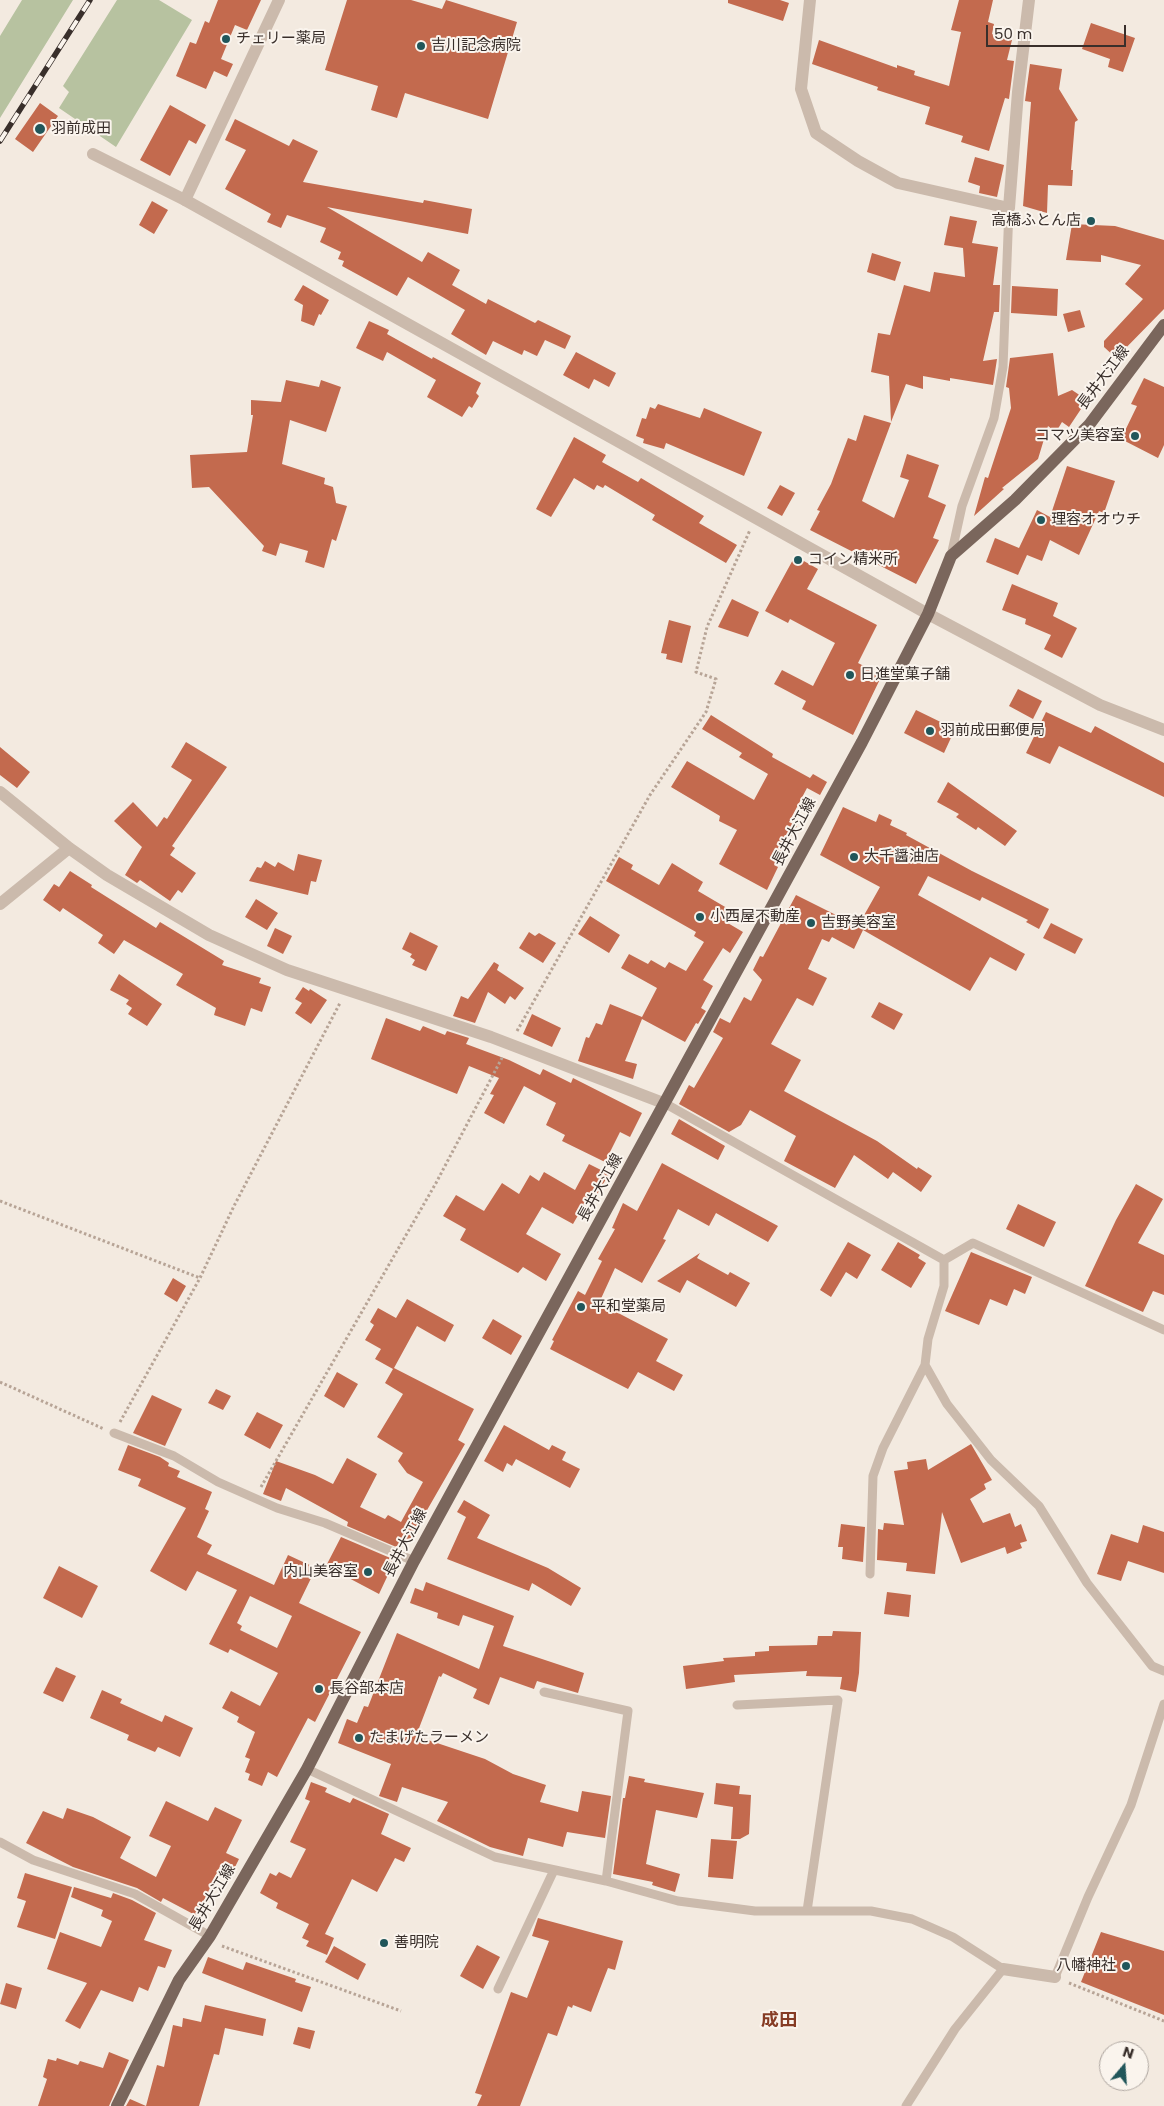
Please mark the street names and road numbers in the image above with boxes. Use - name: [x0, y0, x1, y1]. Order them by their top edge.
- street label: 長井大江線: [1074, 343, 1134, 413]
- street label: 長井大江線: [769, 795, 821, 869]
- street label: 長井大江線: [575, 1151, 627, 1225]
- street label: 長井大江線: [380, 1506, 432, 1580]
- street label: 長井大江線: [186, 1861, 240, 1935]

